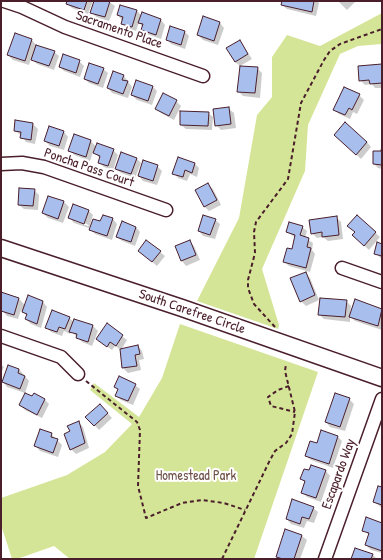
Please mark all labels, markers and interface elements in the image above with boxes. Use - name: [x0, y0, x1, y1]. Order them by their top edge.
- street label: Sacramento Place: [74, 7, 164, 53]
- street label: Poncha Pass Court: [42, 145, 136, 191]
- street label: South Carefree Circle: [137, 286, 247, 338]
- street label: Escapardo Way: [318, 436, 360, 512]
- park label: Homestead Park: [156, 468, 236, 484]

